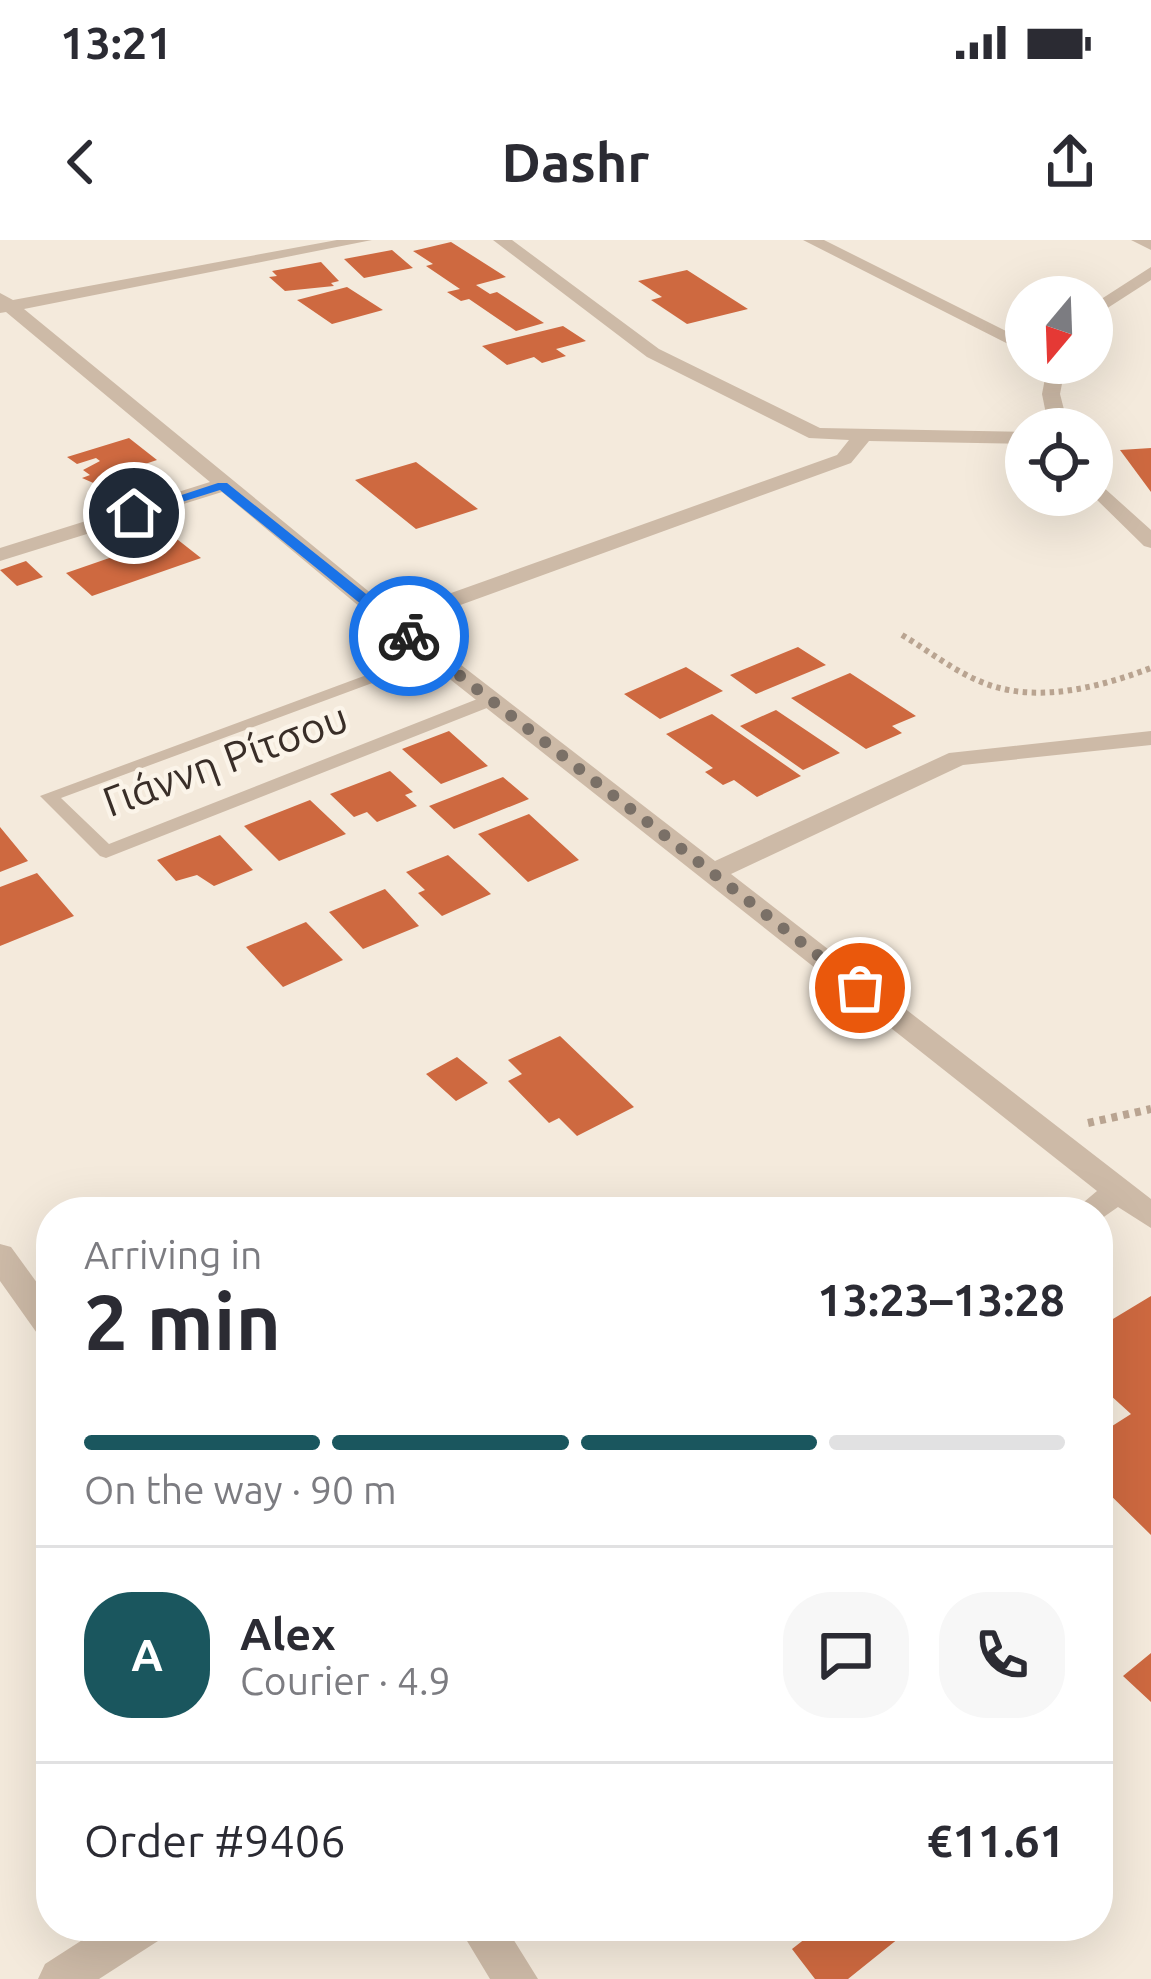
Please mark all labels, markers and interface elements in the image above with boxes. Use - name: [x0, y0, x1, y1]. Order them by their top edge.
- text: 13:21: [60, 17, 173, 68]
- icon: back: [48, 129, 114, 195]
- icon: share: [1037, 129, 1103, 195]
- text: Dashr: [502, 132, 649, 192]
- north arrow: [1005, 276, 1113, 384]
- map controls: [1005, 276, 1113, 516]
- button: locate: [1005, 408, 1113, 516]
- pin: [83, 462, 185, 564]
- icon: home: [101, 480, 167, 546]
- courier: [349, 576, 469, 696]
- icon: bike: [376, 603, 442, 669]
- street label: Γιάννη Ρίτσου: [96, 693, 354, 825]
- pin: [809, 937, 911, 1039]
- icon: bag: [827, 955, 893, 1021]
- text: Arriving in: [84, 1233, 262, 1276]
- text: 13:23–13:28: [817, 1274, 1065, 1325]
- text: 2 min: [84, 1277, 281, 1365]
- text: On the way · 90 m: [84, 1468, 397, 1511]
- button: chat: [783, 1592, 909, 1718]
- button: phone: [939, 1592, 1065, 1718]
- text: Alex: [240, 1608, 336, 1659]
- text: A: [131, 1629, 163, 1680]
- text: Courier · 4.9: [240, 1659, 451, 1702]
- text: Order #9406: [84, 1815, 346, 1866]
- text: €11.61: [927, 1815, 1065, 1866]

